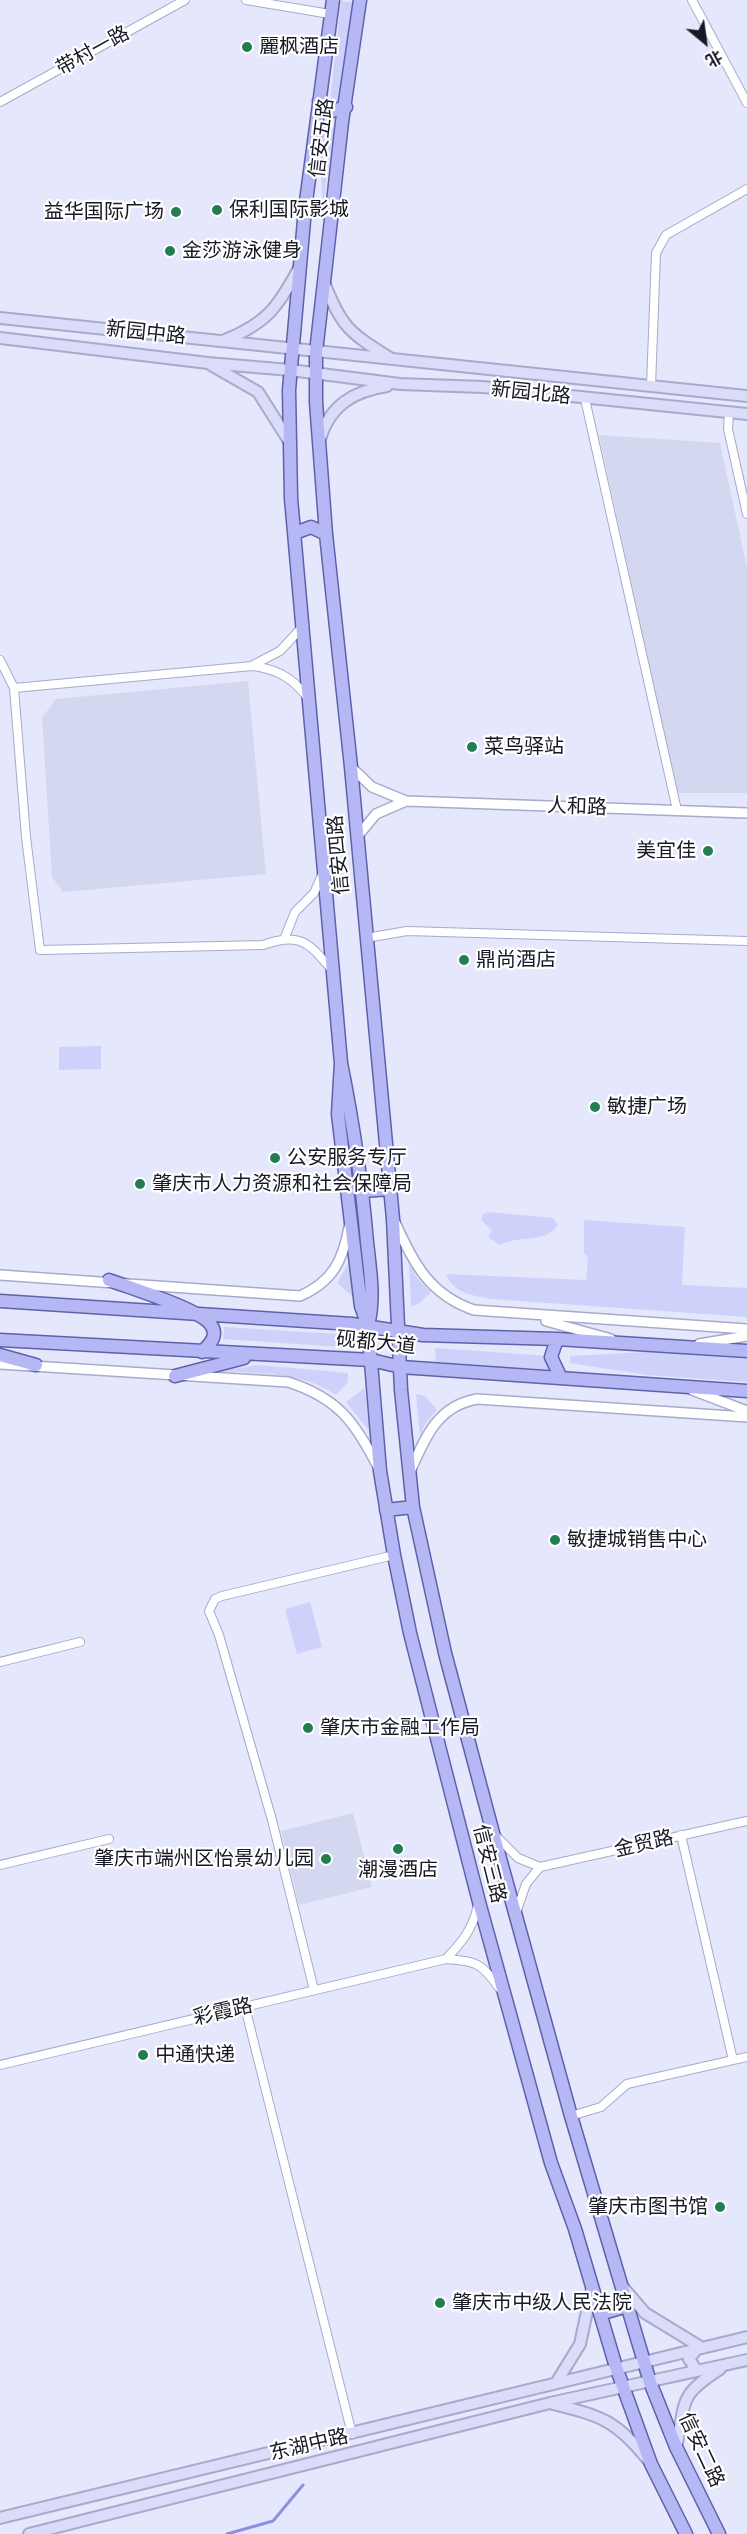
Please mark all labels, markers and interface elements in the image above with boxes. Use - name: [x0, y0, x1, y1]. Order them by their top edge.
- north arrow: [675, 12, 735, 72]
- street label: 带村一路: [52, 21, 134, 81]
- place label: 麗枫酒店: [259, 35, 339, 59]
- marker: 麗枫酒店: [240, 40, 254, 54]
- text: 北: [702, 46, 726, 70]
- street label: 信安五路: [305, 97, 339, 179]
- place label: 保利国际影城: [229, 198, 349, 222]
- place label: 益华国际广场: [44, 200, 164, 224]
- marker: 保利国际影城: [210, 203, 224, 217]
- marker: 益华国际广场: [169, 205, 183, 219]
- place label: 金莎游泳健身: [182, 239, 302, 263]
- marker: 金莎游泳健身: [163, 244, 177, 258]
- street label: 新园中路: [105, 317, 187, 349]
- street label: 新园北路: [490, 377, 572, 409]
- place label: 菜鸟驿站: [484, 735, 564, 759]
- marker: 菜鸟驿站: [465, 740, 479, 754]
- street label: 人和路: [547, 794, 607, 820]
- street label: 信安四路: [324, 814, 354, 896]
- place label: 美宜佳: [636, 839, 696, 863]
- marker: 美宜佳: [701, 844, 715, 858]
- place label: 鼎尚酒店: [476, 948, 556, 972]
- marker: 鼎尚酒店: [457, 953, 471, 967]
- place label: 敏捷广场: [607, 1095, 687, 1119]
- marker: 敏捷广场: [588, 1100, 602, 1114]
- place label: 公安服务专厅: [287, 1146, 407, 1170]
- marker: 公安服务专厅: [268, 1151, 282, 1165]
- place label: 肇庆市人力资源和社会保障局: [152, 1172, 412, 1196]
- marker: 肇庆市人力资源和社会保障局: [133, 1177, 147, 1191]
- street label: 砚都大道: [335, 1327, 417, 1359]
- place label: 敏捷城销售中心: [567, 1528, 707, 1552]
- marker: 敏捷城销售中心: [548, 1533, 562, 1547]
- place label: 肇庆市金融工作局: [320, 1716, 480, 1740]
- marker: 肇庆市金融工作局: [301, 1721, 315, 1735]
- street label: 信安三路: [468, 1822, 510, 1906]
- street label: 金贸路: [612, 1826, 676, 1862]
- marker: 潮漫酒店: [391, 1842, 405, 1856]
- place label: 肇庆市端州区怡景幼儿园: [94, 1847, 314, 1871]
- marker: 肇庆市端州区怡景幼儿园: [319, 1852, 333, 1866]
- place label: 潮漫酒店: [358, 1858, 438, 1882]
- street label: 彩霞路: [191, 1994, 255, 2030]
- place label: 中通快递: [155, 2043, 235, 2067]
- marker: 中通快递: [136, 2048, 150, 2062]
- place label: 肇庆市图书馆: [588, 2195, 708, 2219]
- marker: 肇庆市图书馆: [713, 2200, 727, 2214]
- place label: 肇庆市中级人民法院: [452, 2291, 632, 2315]
- marker: 肇庆市中级人民法院: [433, 2296, 447, 2310]
- street label: 信安二路: [673, 2409, 729, 2491]
- street label: 东湖中路: [267, 2424, 351, 2466]

